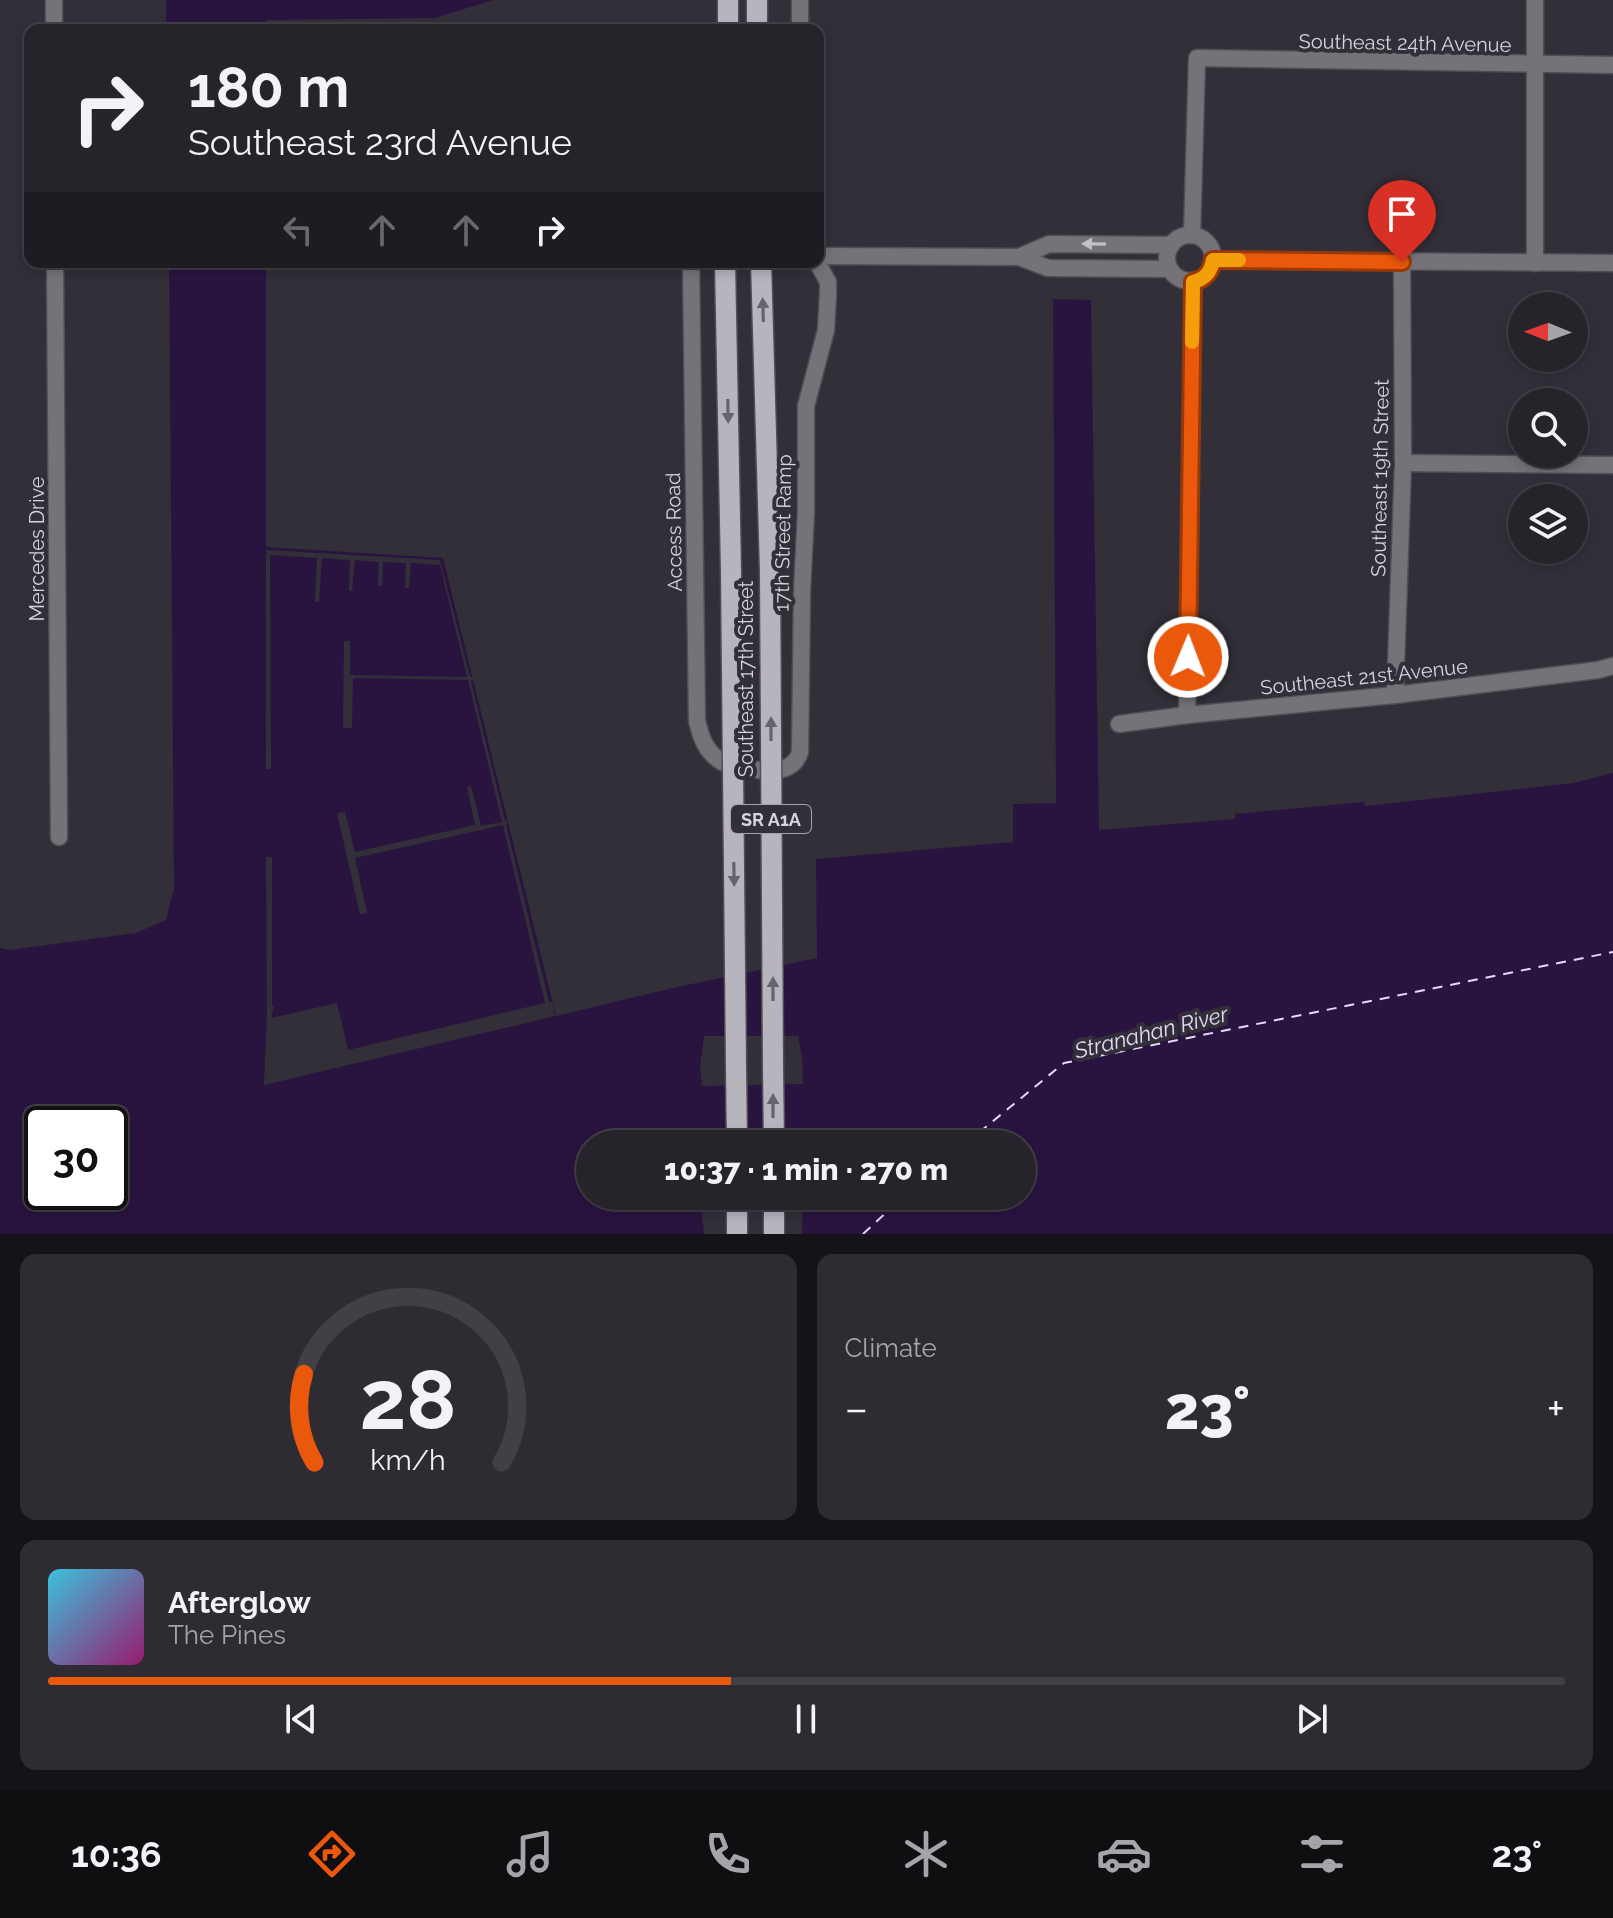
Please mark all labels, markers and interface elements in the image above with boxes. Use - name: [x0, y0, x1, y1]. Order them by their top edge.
- street label: Southeast 24th Avenue: [1298, 29, 1512, 57]
- text: 180 m: [188, 54, 349, 120]
- icon: right: [56, 56, 160, 160]
- text: Southeast 23rd Avenue: [188, 121, 572, 163]
- pin: [1368, 180, 1436, 262]
- icon: arrive: [1380, 192, 1424, 236]
- icon: left: [276, 208, 320, 252]
- icon: ahead: [360, 208, 404, 252]
- icon: ahead: [444, 208, 488, 252]
- icon: right: [528, 208, 572, 252]
- one-way arrow: [1081, 238, 1106, 250]
- north arrow: [1508, 292, 1588, 372]
- map controls: [1508, 292, 1588, 564]
- one-way arrow: [756, 297, 769, 322]
- street label: Southeast 19th Street: [1366, 379, 1394, 577]
- button: search: [1508, 388, 1588, 468]
- one-way arrow: [721, 399, 734, 424]
- street label: 17th Street Ramp: [770, 454, 796, 612]
- street label: Access Road: [661, 472, 687, 592]
- street label: Mercedes Drive: [25, 476, 49, 622]
- button: layers: [1508, 484, 1588, 564]
- street label: Southeast 17th Street: [734, 580, 758, 777]
- position arrow: [1146, 615, 1230, 699]
- street label: Southeast 21st Avenue: [1259, 654, 1469, 700]
- one-way arrow: [765, 716, 777, 741]
- road number: SR A1A: [731, 805, 811, 833]
- one-way arrow: [728, 862, 740, 887]
- one-way arrow: [767, 976, 779, 1001]
- water label: Stranahan River: [1071, 1000, 1232, 1064]
- one-way arrow: [767, 1093, 780, 1118]
- speed limit sign: 30: [24, 1106, 128, 1210]
- text: 10:37 · 1 min · 270 m: [664, 1152, 948, 1187]
- text: Climate: [845, 1333, 937, 1363]
- text: 28: [360, 1351, 457, 1448]
- text: 23°: [1165, 1373, 1250, 1443]
- text: −: [845, 1383, 868, 1434]
- text: +: [1547, 1383, 1565, 1434]
- text: km/h: [371, 1443, 446, 1477]
- text: Afterglow: [168, 1585, 311, 1620]
- text: The Pines: [168, 1620, 286, 1650]
- icon: previous: [279, 1697, 323, 1741]
- icon: pause: [784, 1697, 828, 1741]
- icon: next: [1290, 1697, 1334, 1741]
- icon: directions: [304, 1826, 360, 1882]
- icon: music: [502, 1826, 558, 1882]
- icon: phone: [700, 1826, 756, 1882]
- icon: climate: [898, 1826, 954, 1882]
- icon: car: [1096, 1826, 1152, 1882]
- icon: filters: [1294, 1826, 1350, 1882]
- text: 10:36: [71, 1833, 162, 1875]
- text: 23°: [1492, 1833, 1542, 1875]

